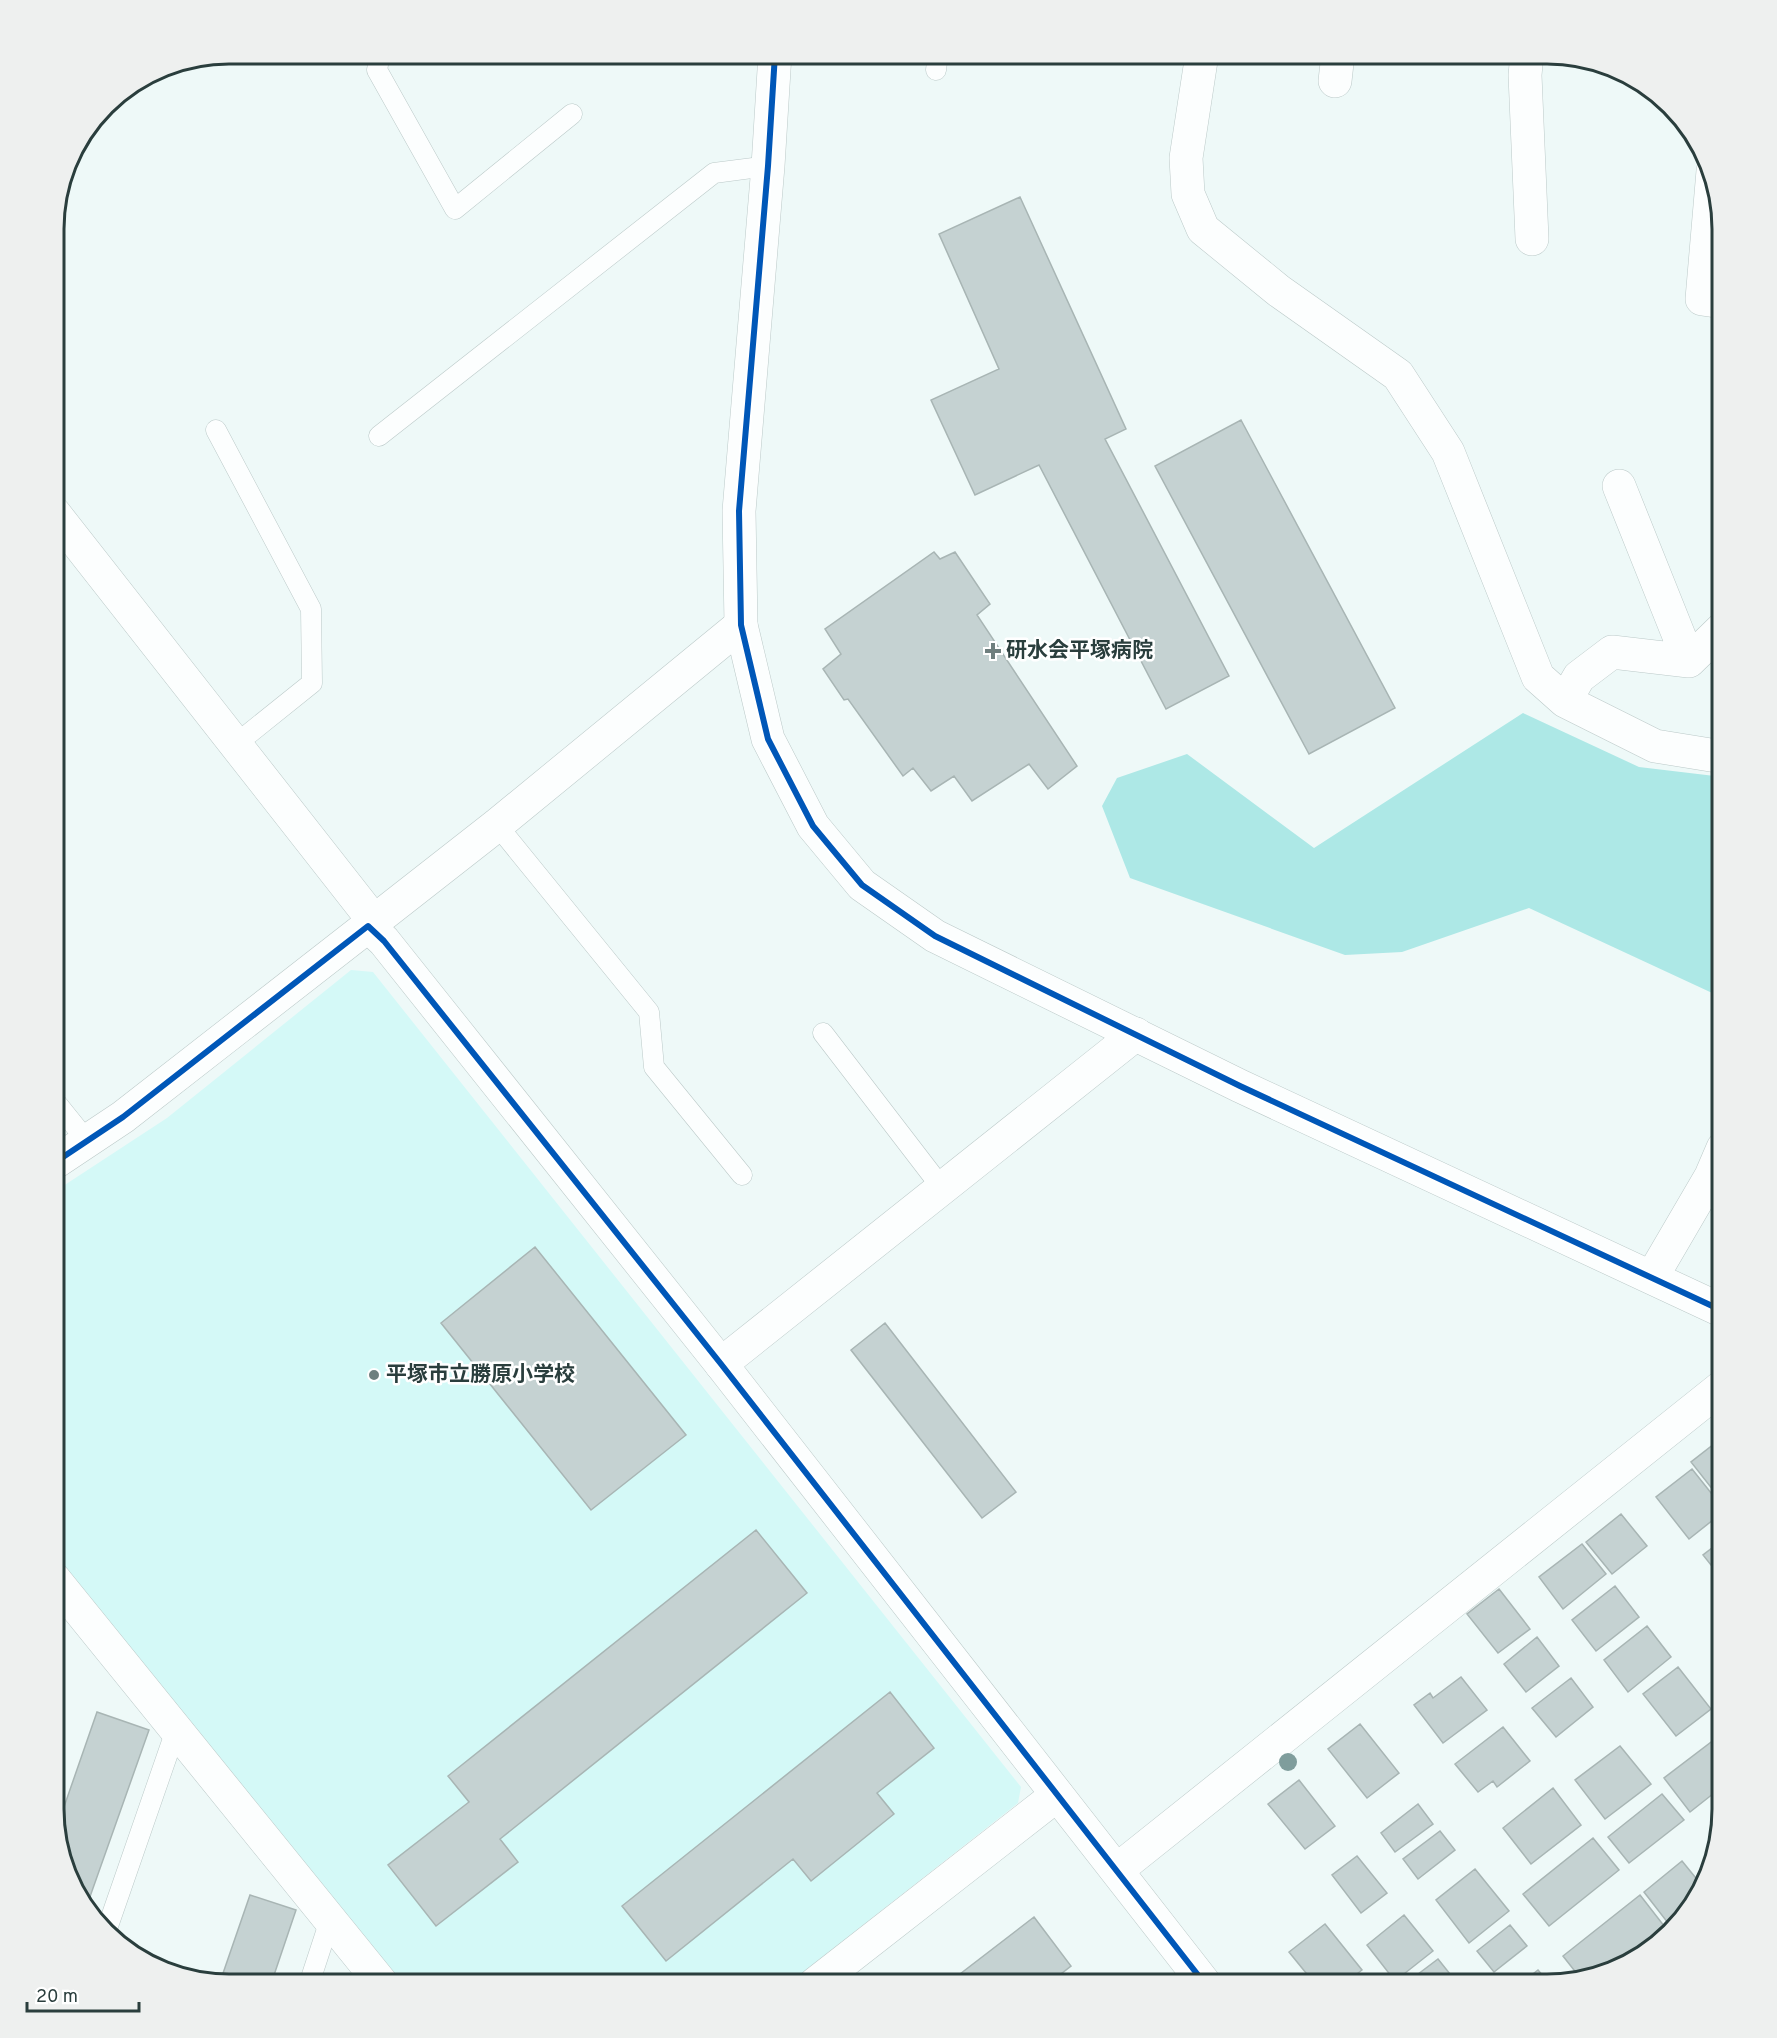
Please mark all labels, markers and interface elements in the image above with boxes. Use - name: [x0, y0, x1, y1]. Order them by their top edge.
- place label: 研水会平塚病院: [1006, 638, 1153, 665]
- marker: 研水会平塚病院: [984, 642, 1002, 660]
- place label: 平塚市立勝原小学校: [386, 1362, 575, 1389]
- marker: 平塚市立勝原小学校: [367, 1368, 381, 1382]
- scale bar: [27, 1975, 140, 2013]
- text: 20 m: [36, 1986, 78, 2009]

